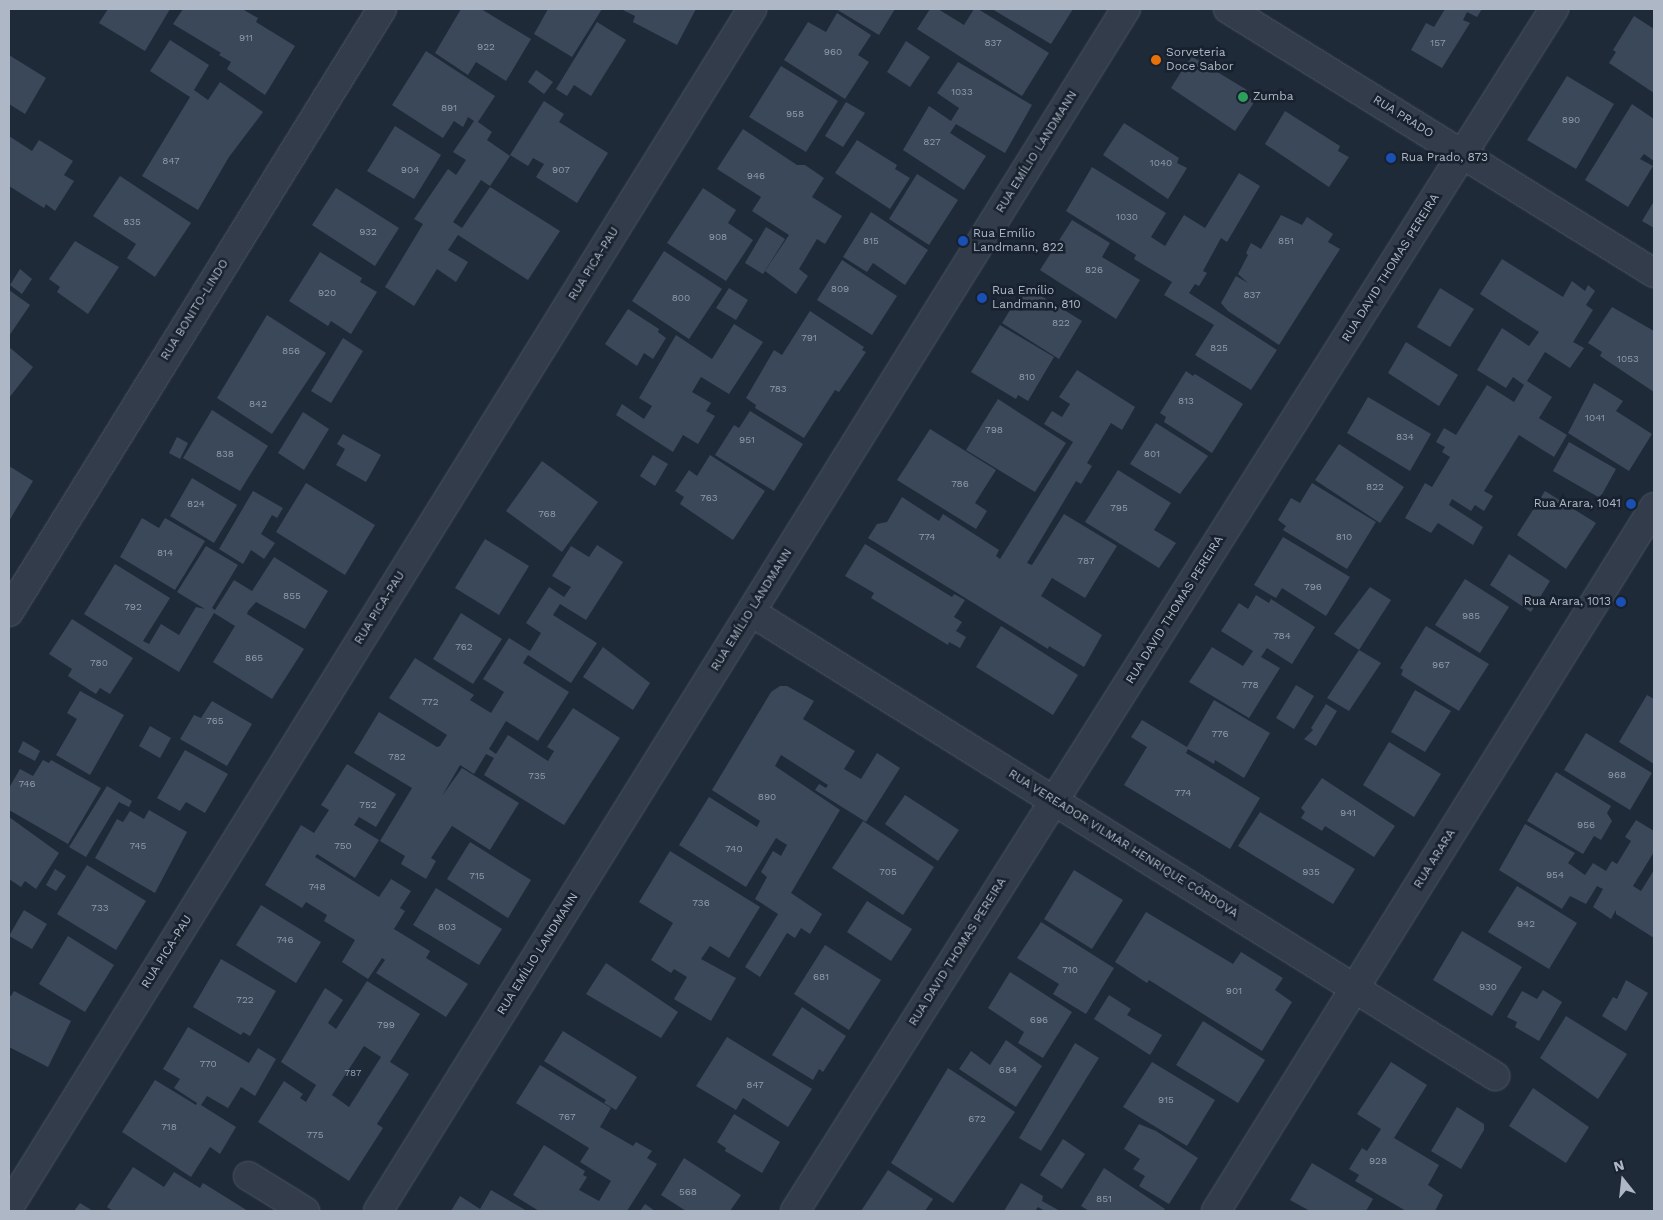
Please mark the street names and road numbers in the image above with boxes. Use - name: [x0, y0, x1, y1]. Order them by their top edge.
- street label: RUA EMÍLIO LANDMANN: [993, 88, 1081, 216]
- street label: RUA PRADO: [1370, 93, 1436, 141]
- street label: RUA DAVID THOMAS PEREIRA: [1339, 191, 1443, 345]
- street label: RUA PICA-PAU: [566, 225, 622, 303]
- street label: RUA BONITO-LINDO: [158, 257, 232, 363]
- street label: RUA DAVID THOMAS PEREIRA: [1123, 533, 1227, 687]
- street label: RUA EMÍLIO LANDMANN: [708, 546, 796, 674]
- street label: RUA PICA-PAU: [352, 569, 408, 647]
- street label: RUA VEREADOR VILMAR HENRIQUE CÓRDOVA: [1005, 767, 1241, 921]
- street label: RUA ARARA: [1411, 826, 1459, 892]
- street label: RUA DAVID THOMAS PEREIRA: [906, 875, 1010, 1029]
- street label: RUA EMÍLIO LANDMANN: [494, 890, 582, 1018]
- street label: RUA PICA-PAU: [139, 913, 195, 991]

